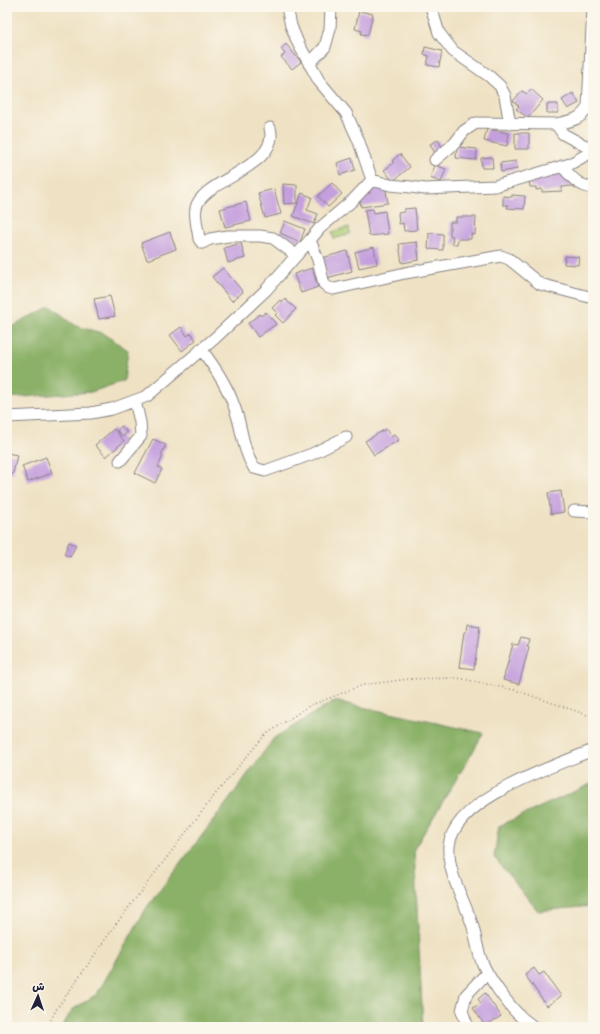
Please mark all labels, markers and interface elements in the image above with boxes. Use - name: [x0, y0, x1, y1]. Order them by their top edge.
- north arrow: [18, 976, 58, 1016]
- text: ش: [32, 977, 45, 996]

